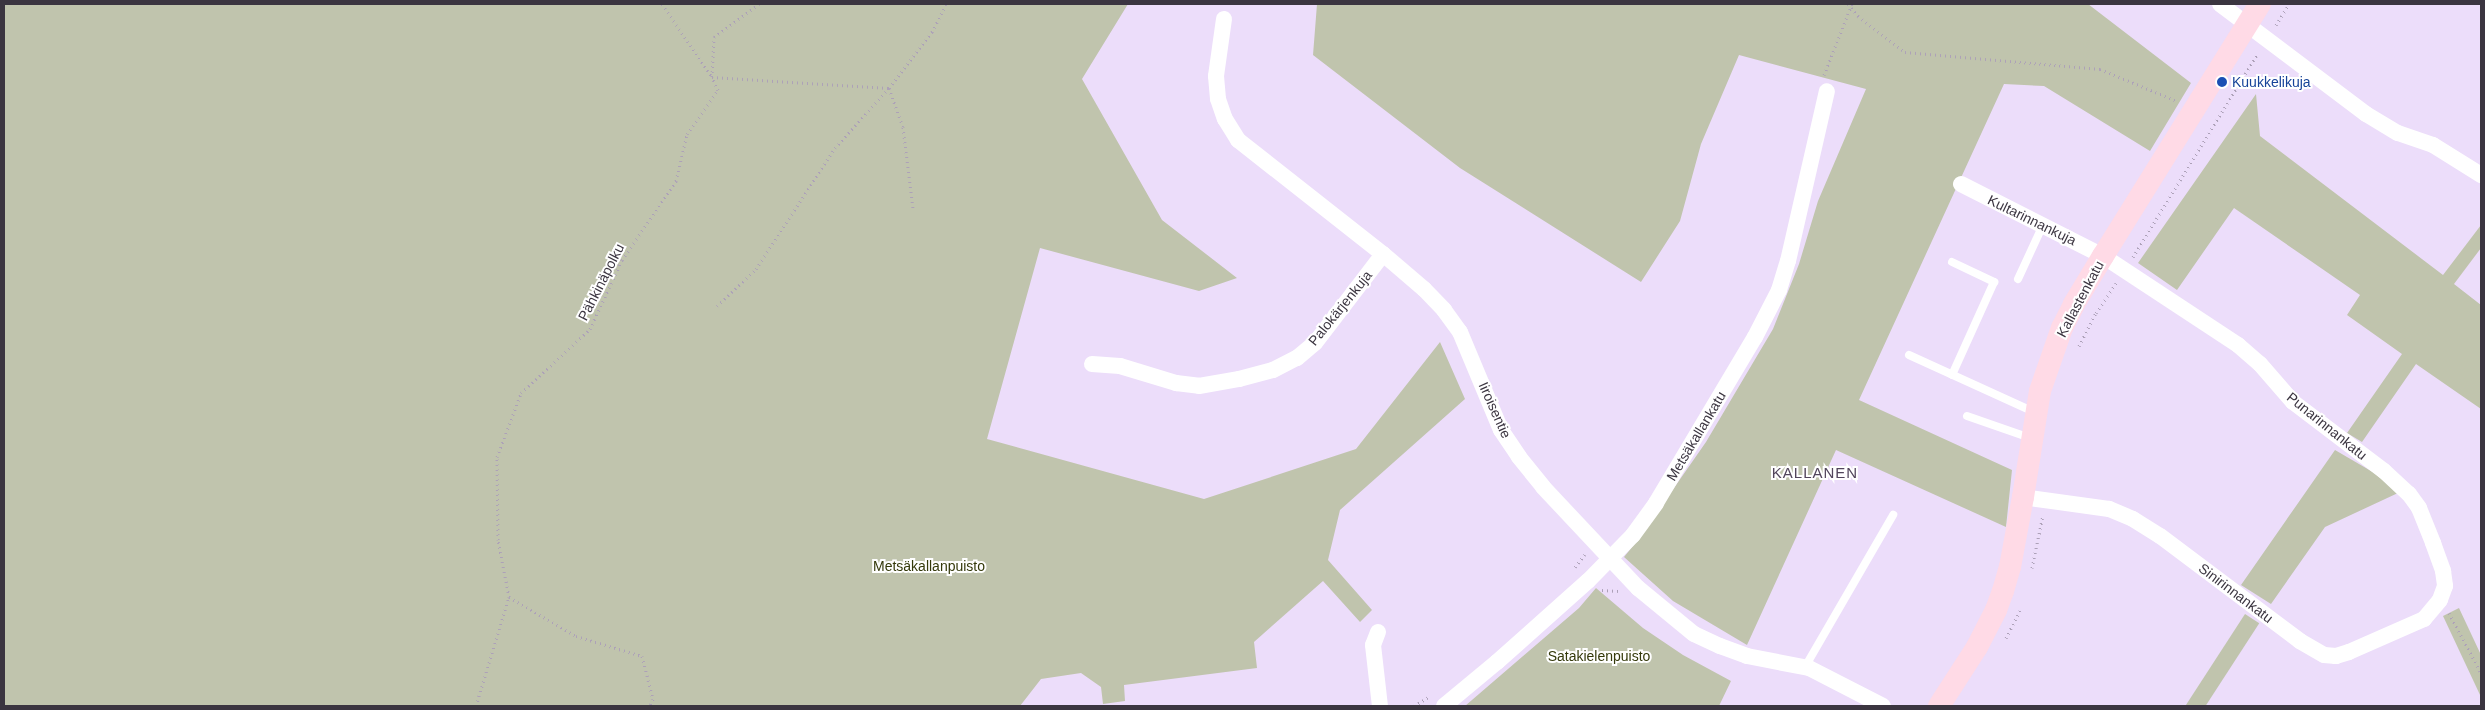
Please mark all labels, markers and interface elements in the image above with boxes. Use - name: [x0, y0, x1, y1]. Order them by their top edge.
- place label: Kuukkelikuja: [2232, 74, 2311, 90]
- marker: Kuukkelikuja: [2216, 76, 2228, 88]
- street label: Kultarinnankuja: [1985, 191, 2079, 249]
- street label: Pähkinäpolku: [574, 241, 628, 323]
- street label: Kallastenkatu: [2053, 258, 2107, 340]
- street label: Palokärjenkuja: [1305, 267, 1375, 349]
- street label: Iiroisentie: [1475, 379, 1515, 441]
- street label: Metsäkallankatu: [1663, 388, 1729, 484]
- street label: Punarinnankatu: [2284, 389, 2370, 463]
- district label: KALLANEN: [1771, 464, 1859, 482]
- park label: Metsäkallanpuisto: [873, 558, 985, 574]
- street label: Sinirinnankatu: [2196, 560, 2276, 626]
- park label: Satakielenpuisto: [1548, 648, 1650, 664]

